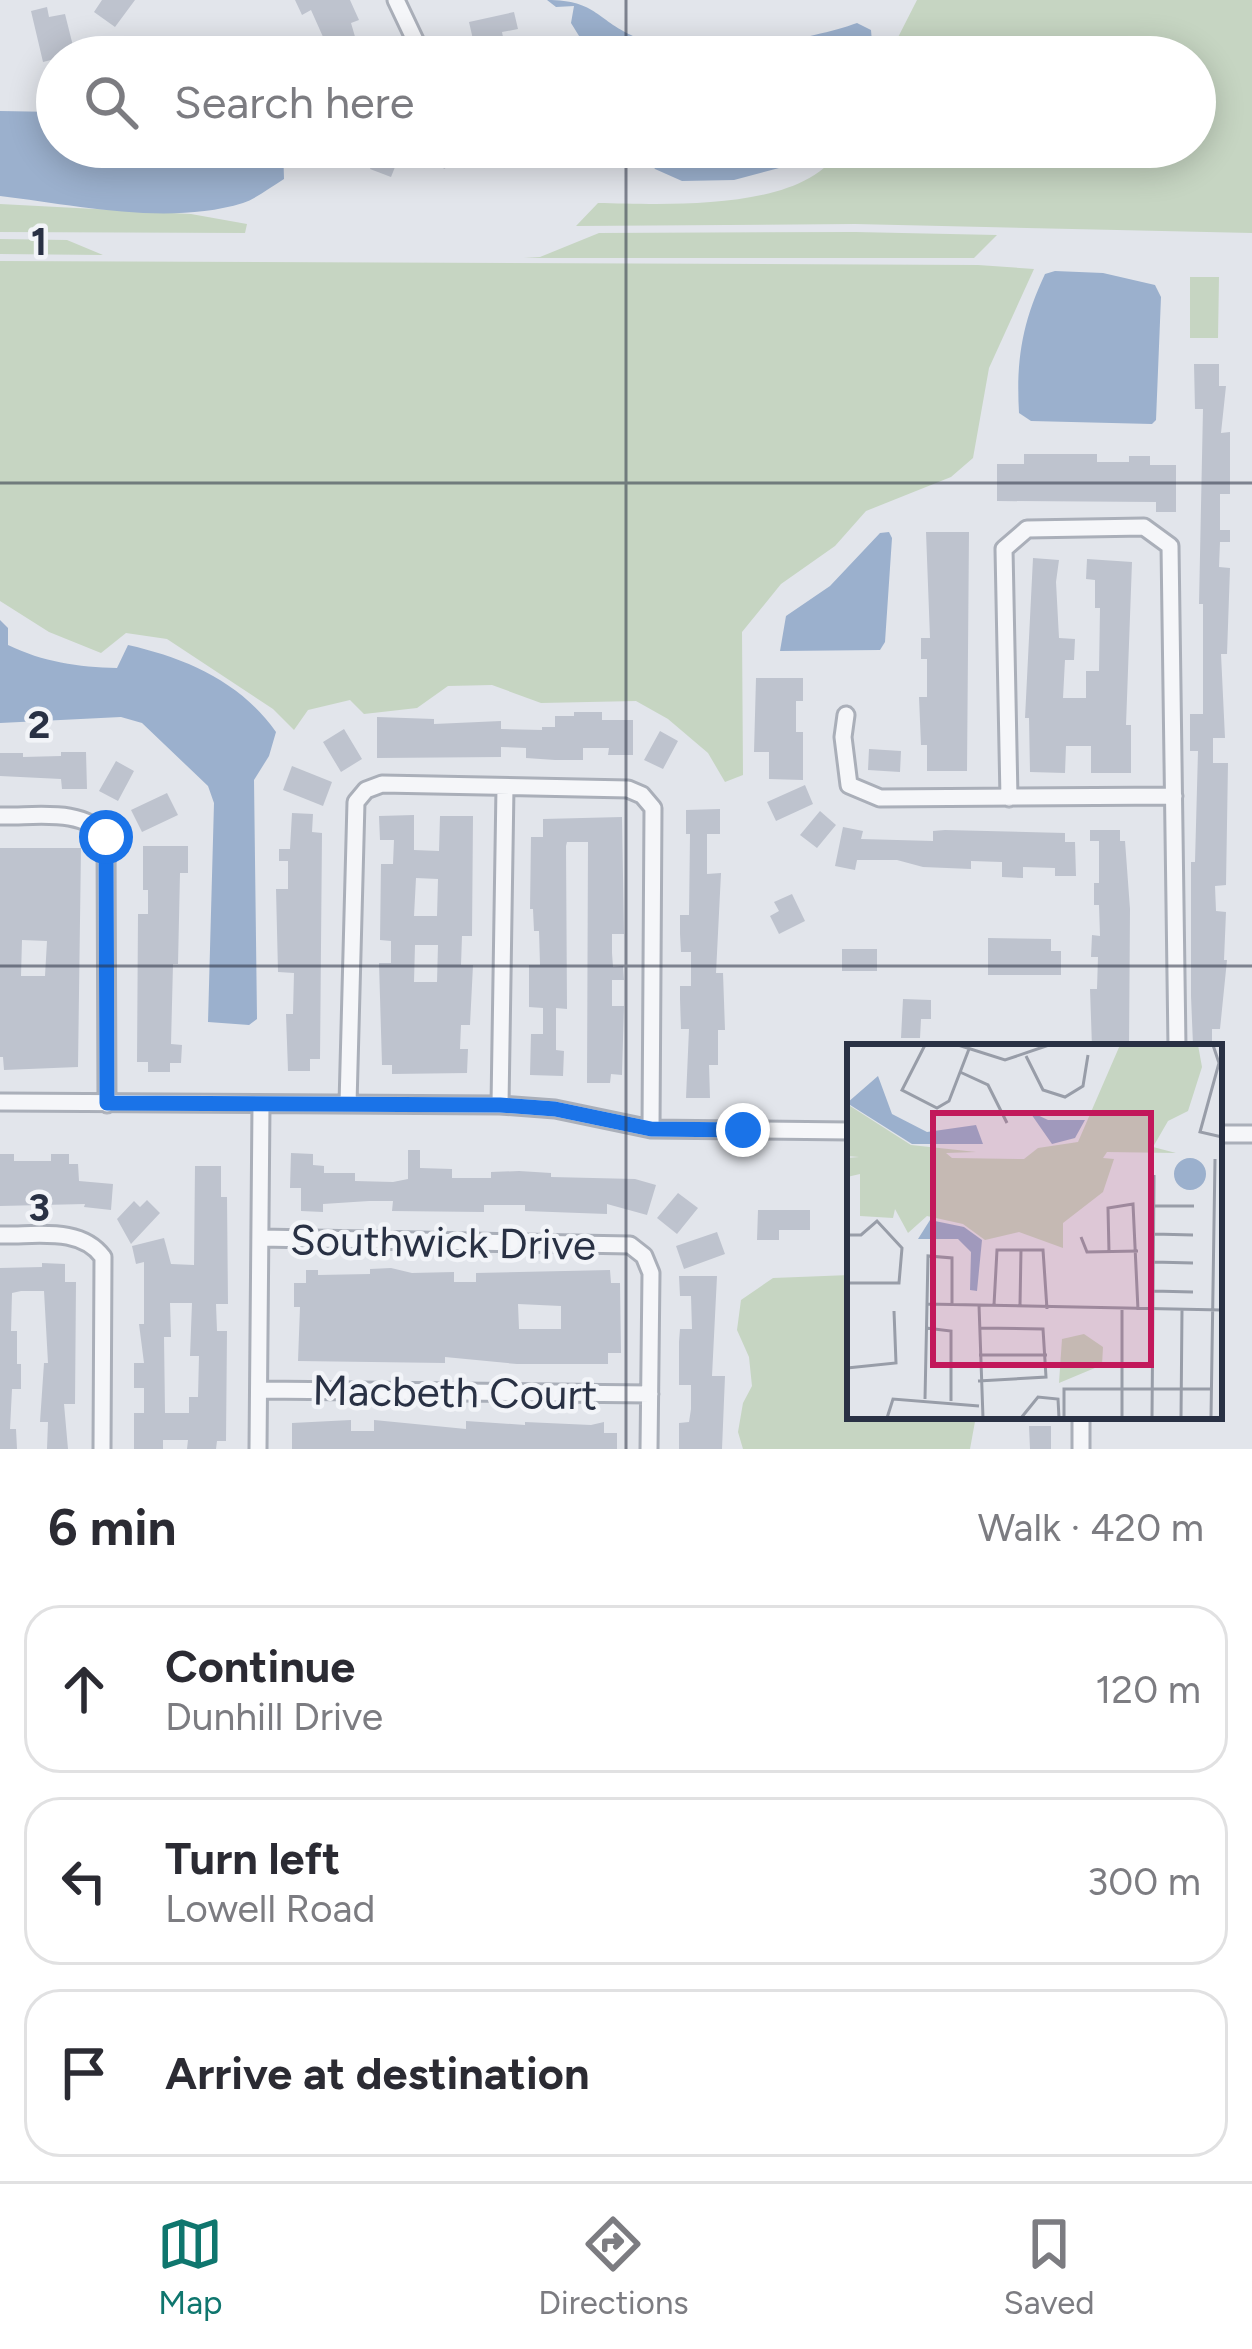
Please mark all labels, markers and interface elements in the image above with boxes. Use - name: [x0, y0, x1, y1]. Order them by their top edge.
- search box: [36, 36, 1216, 168]
- icon: search: [78, 69, 144, 135]
- text: Search here: [174, 75, 414, 129]
- text: 1: [31, 218, 47, 265]
- text: 2: [28, 701, 50, 748]
- route start: [79, 810, 133, 864]
- inset map: [847, 1044, 1222, 1419]
- route end: [716, 1103, 770, 1157]
- text: 3: [28, 1184, 50, 1231]
- street label: Southwick Drive: [290, 1214, 596, 1271]
- street label: Macbeth Court: [312, 1365, 598, 1420]
- text: 6 min: [48, 1497, 177, 1558]
- text: Walk · 420 m: [978, 1504, 1204, 1551]
- text: Continue: [165, 1639, 355, 1693]
- icon: ahead: [51, 1656, 117, 1722]
- text: 120 m: [1095, 1666, 1201, 1713]
- text: Dunhill Drive: [165, 1693, 383, 1740]
- text: Turn left: [165, 1831, 340, 1885]
- icon: left: [51, 1848, 117, 1914]
- text: 300 m: [1087, 1858, 1201, 1905]
- text: Lowell Road: [165, 1885, 375, 1932]
- icon: arrive: [51, 2040, 117, 2106]
- text: Arrive at destination: [165, 2046, 589, 2100]
- tab: Map: [157, 2211, 223, 2322]
- tab: Directions: [538, 2211, 689, 2322]
- tab: Saved: [1004, 2211, 1095, 2322]

